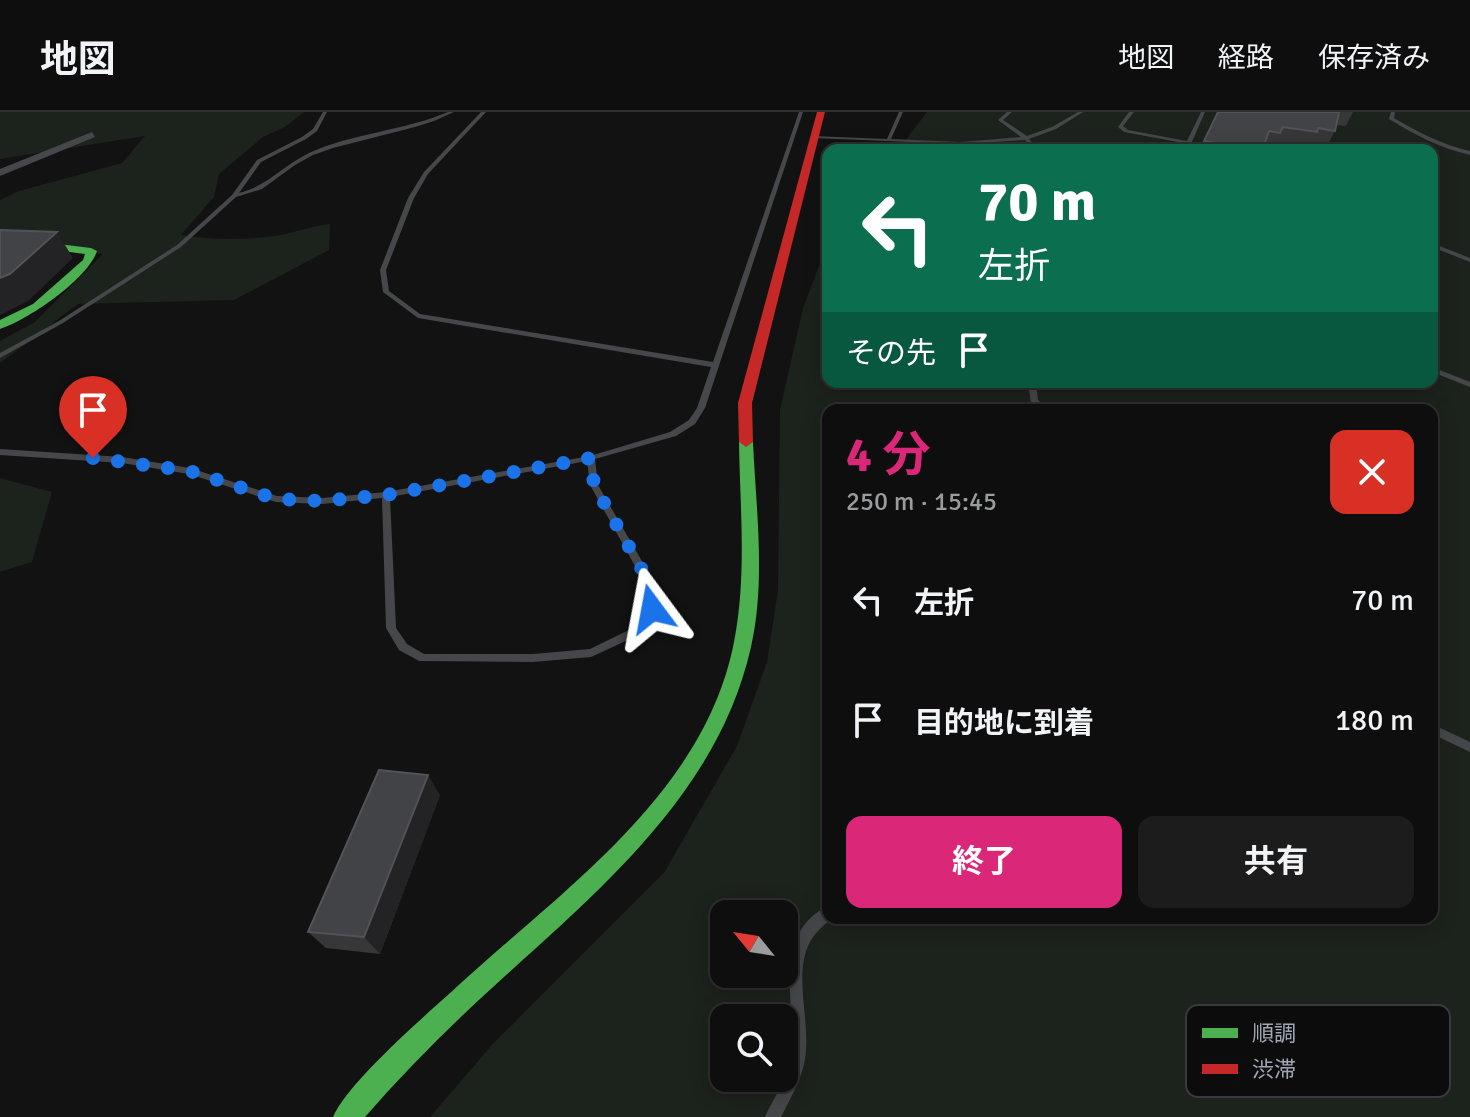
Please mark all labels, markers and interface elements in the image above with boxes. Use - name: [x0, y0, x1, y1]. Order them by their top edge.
- text: 地図: [40, 36, 116, 83]
- text: 地図: [1118, 41, 1174, 75]
- text: 経路: [1218, 41, 1274, 75]
- text: 保存済み: [1318, 41, 1430, 75]
- text: 70 m: [978, 167, 1096, 236]
- icon: left: [846, 176, 950, 280]
- text: 左折: [978, 244, 1050, 289]
- icon: arrive: [952, 328, 996, 372]
- text: その先: [846, 335, 936, 372]
- pin: [59, 376, 127, 458]
- icon: arrive: [71, 388, 115, 432]
- text: 4 分: [846, 426, 930, 485]
- button: close: [1330, 430, 1414, 514]
- text: 250 m · 15:45: [846, 486, 997, 518]
- position arrow: [610, 567, 694, 651]
- icon: left: [846, 578, 890, 622]
- text: 70 m: [1351, 582, 1414, 619]
- text: 左折: [914, 585, 974, 622]
- icon: arrive: [846, 698, 890, 742]
- text: 180 m: [1335, 702, 1414, 739]
- text: 目的地に到着: [914, 705, 1094, 742]
- button: 終了: [846, 816, 1122, 908]
- button: 共有: [1138, 816, 1414, 908]
- north arrow: [710, 900, 798, 988]
- map controls: [710, 900, 798, 1092]
- button: search: [710, 1004, 798, 1092]
- legend: [1186, 1005, 1450, 1097]
- text: 順調: [1252, 1020, 1296, 1047]
- text: 渋滞: [1252, 1056, 1296, 1083]

